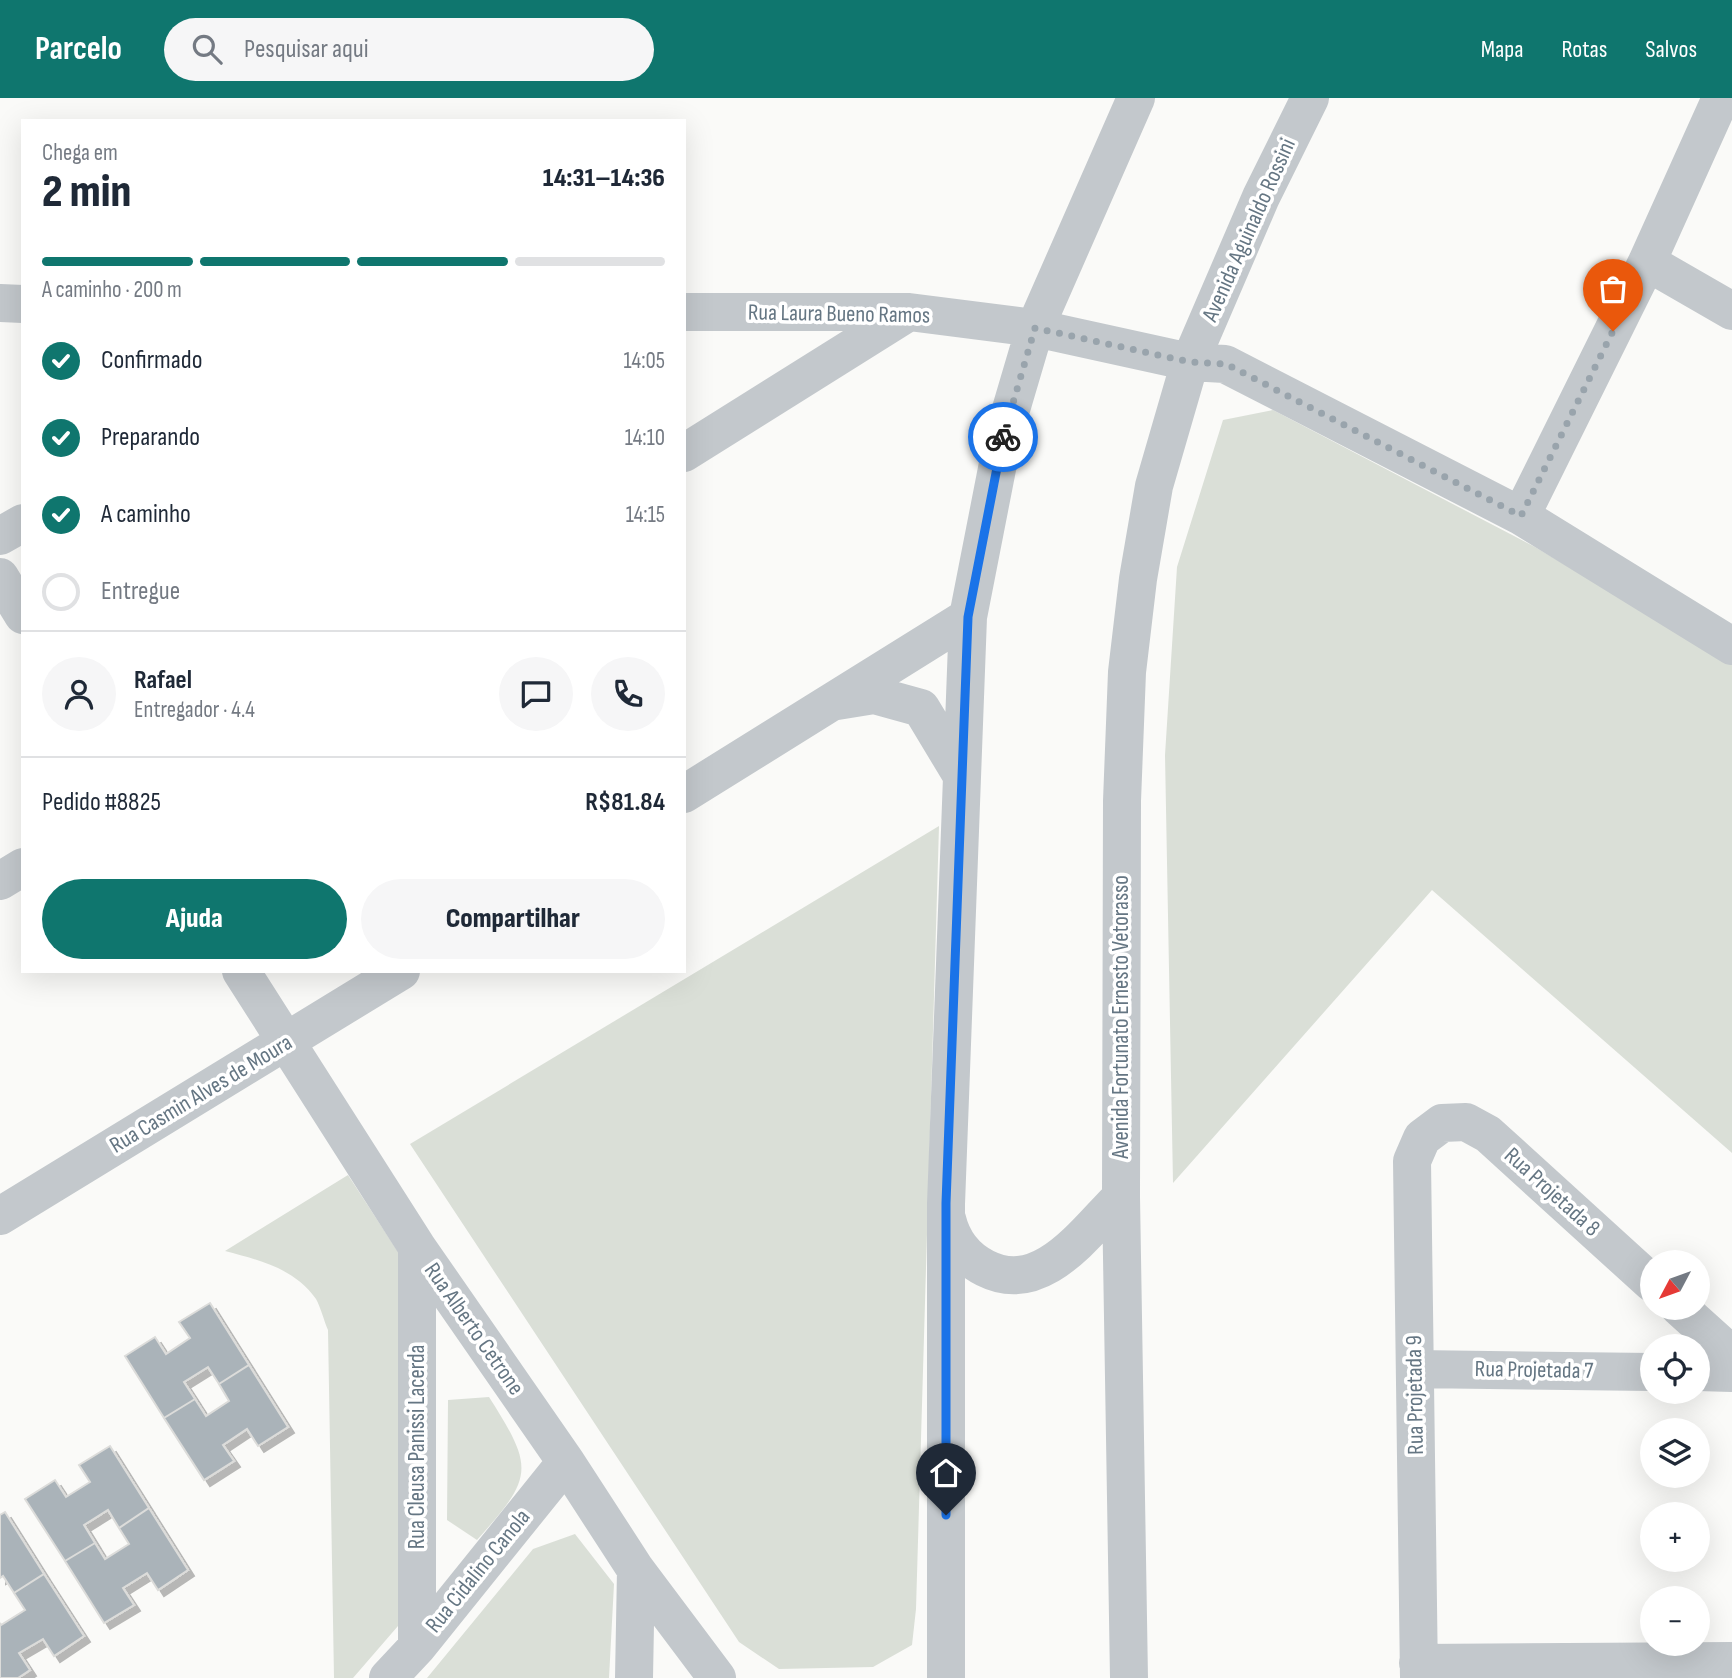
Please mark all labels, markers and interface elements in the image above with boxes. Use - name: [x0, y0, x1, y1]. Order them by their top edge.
- search box: [164, 18, 654, 81]
- text: Parcelo: [35, 29, 122, 69]
- icon: search: [188, 30, 226, 68]
- text: Pesquisar aqui: [244, 34, 369, 65]
- text: Mapa: [1481, 35, 1524, 64]
- text: Rotas: [1562, 35, 1607, 64]
- text: Salvos: [1645, 35, 1697, 64]
- street label: Avenida Aguinaldo Rossini: [1196, 134, 1302, 327]
- text: Chega em: [42, 139, 118, 167]
- text: 14:31–14:36: [543, 163, 665, 194]
- text: 2 min: [42, 165, 131, 220]
- pin: [1583, 259, 1643, 331]
- icon: bag: [1594, 270, 1632, 308]
- text: A caminho · 200 m: [42, 276, 182, 304]
- street label: Rua Laura Bueno Ramos: [748, 298, 930, 330]
- icon: check: [42, 342, 80, 380]
- text: Confirmado: [101, 345, 202, 376]
- text: 14:05: [624, 347, 665, 375]
- courier: [968, 402, 1038, 472]
- icon: bike: [984, 418, 1022, 456]
- icon: check: [42, 419, 80, 457]
- text: Preparando: [101, 422, 200, 453]
- text: 14:10: [625, 424, 665, 452]
- icon: check: [42, 496, 80, 534]
- text: A caminho: [101, 499, 191, 530]
- text: 14:15: [626, 501, 665, 529]
- text: Entregue: [101, 576, 180, 607]
- button: person: [42, 657, 116, 731]
- button: chat: [499, 657, 573, 731]
- button: phone: [591, 657, 665, 731]
- text: Rafael: [134, 665, 192, 696]
- text: Entregador · 4.4: [134, 696, 255, 724]
- text: Pedido #8825: [42, 787, 161, 818]
- text: R$81.84: [585, 787, 665, 818]
- street label: Avenida Fortunato Ernesto Vetorasso: [1107, 875, 1135, 1160]
- button: Ajuda: [42, 879, 347, 959]
- button: Compartilhar: [361, 879, 665, 959]
- street label: Rua Casmin Alves de Moura: [105, 1028, 297, 1160]
- street label: Rua Projetada 8: [1498, 1142, 1606, 1242]
- north arrow: [1640, 1250, 1710, 1320]
- map controls: [1640, 1250, 1710, 1656]
- street label: Rua Alberto Cetrone: [418, 1258, 530, 1400]
- button: locate: [1640, 1334, 1710, 1404]
- street label: Rua Projetada 9: [1400, 1335, 1430, 1455]
- street label: Rua Cleusa Panissi Lacerda: [403, 1345, 431, 1549]
- street label: Rua Projetada 7: [1474, 1355, 1594, 1385]
- button: layers: [1640, 1418, 1710, 1488]
- pin: [916, 1443, 976, 1515]
- icon: home: [927, 1454, 965, 1492]
- button: +: [1640, 1502, 1710, 1572]
- street label: Rua Cidalino Canola: [420, 1504, 536, 1638]
- button: −: [1640, 1586, 1710, 1656]

